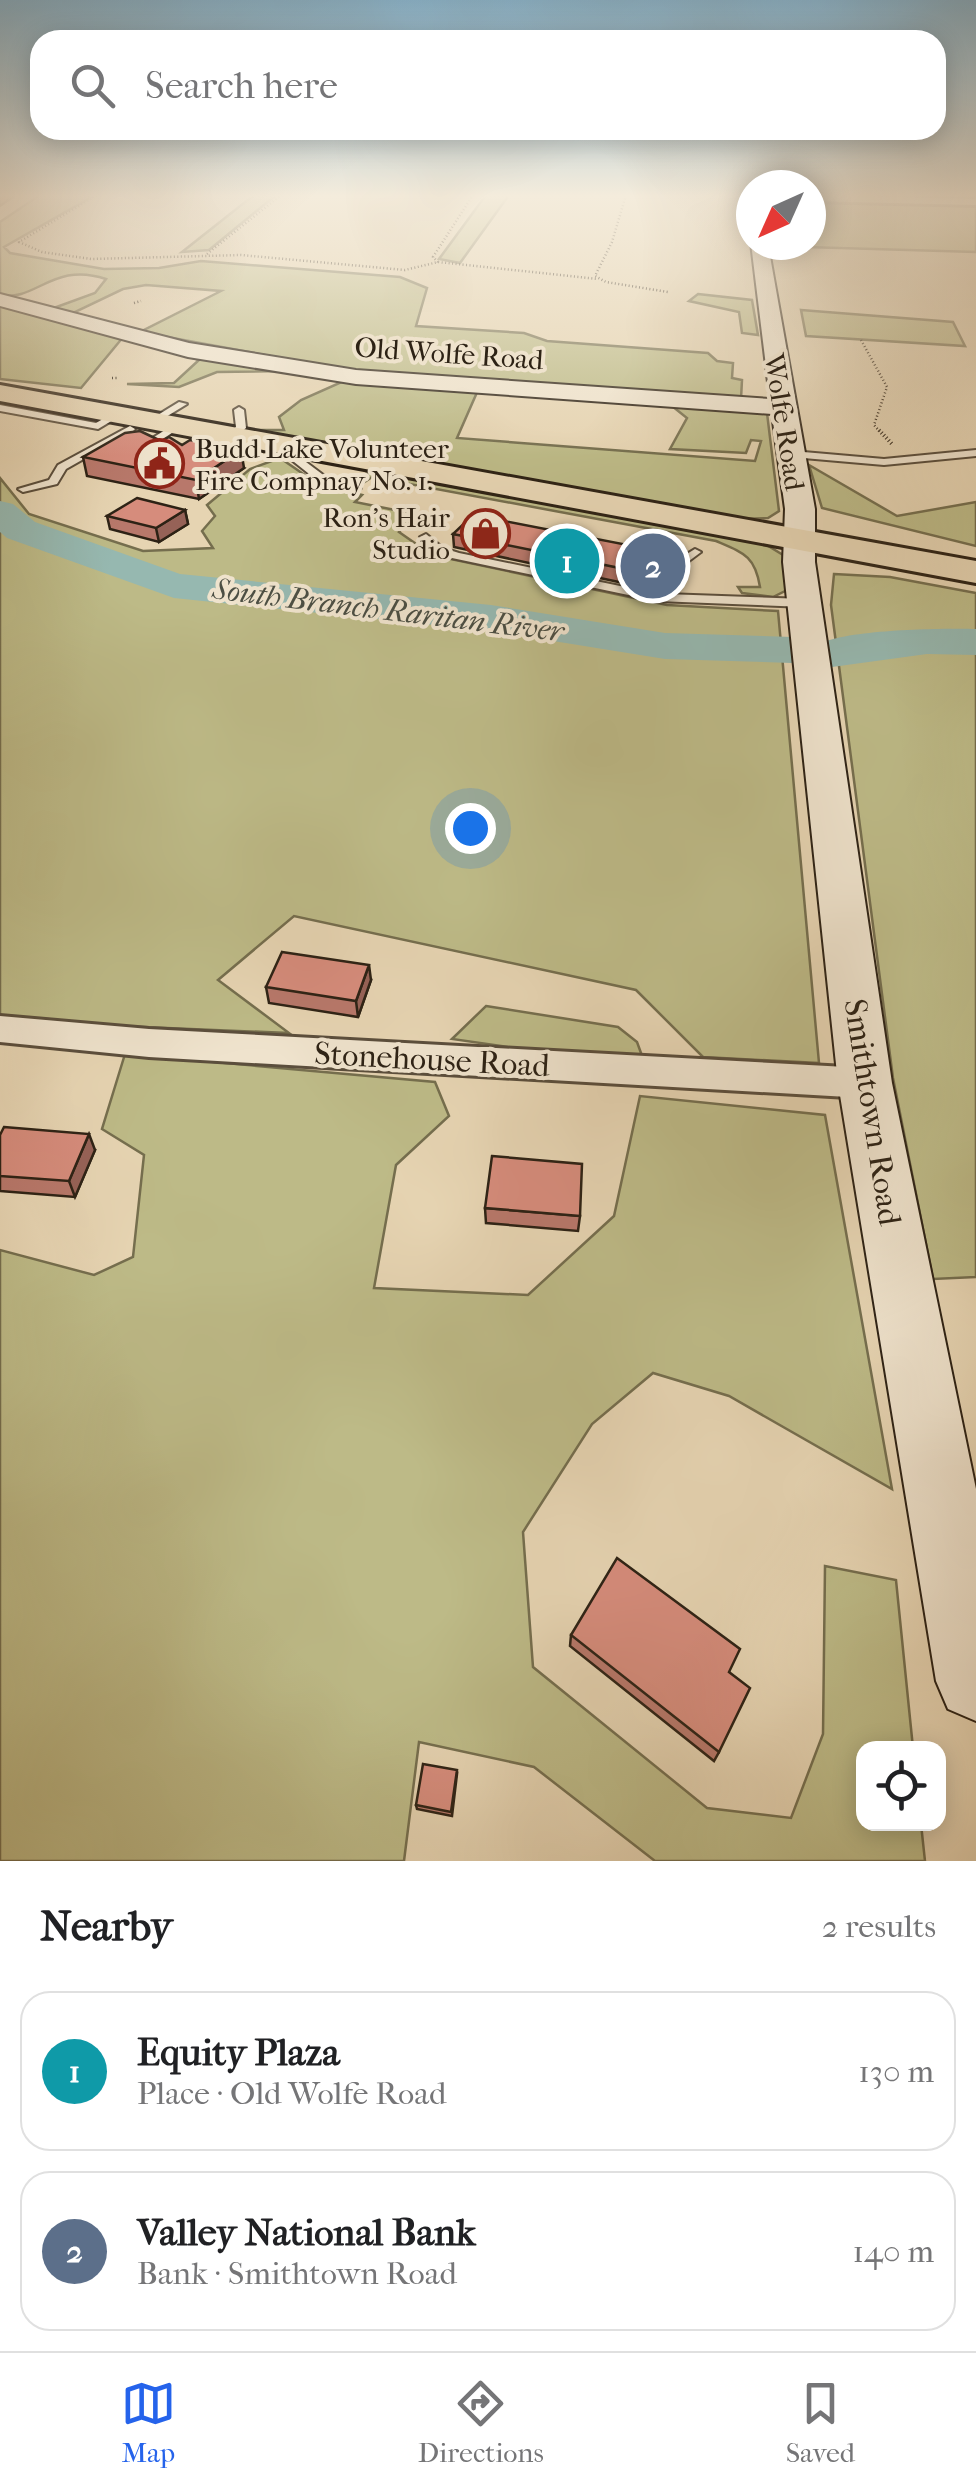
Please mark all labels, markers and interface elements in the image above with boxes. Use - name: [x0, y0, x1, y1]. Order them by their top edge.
- search box: [30, 30, 946, 140]
- icon: search: [65, 58, 120, 113]
- text: Search here: [145, 63, 338, 108]
- north arrow: [736, 170, 826, 260]
- street label: Old Wolfe Road: [353, 330, 545, 377]
- street label: Wolfe Road: [757, 350, 812, 494]
- place label: Budd Lake Volunteer Fire Compnay No. 1.: [195, 432, 449, 497]
- public building icon: Budd Lake Volunteer Fire Compnay No. 1.: [134, 438, 186, 490]
- place label: Ron's Hair Studio: [323, 501, 450, 566]
- shop icon: Ron's Hair Studio: [459, 507, 511, 559]
- pin: 1: [534, 524, 600, 598]
- pin: 2: [620, 528, 686, 604]
- water label: South Branch Raritan River: [210, 571, 568, 650]
- your location: [445, 803, 496, 854]
- street label: Smithtown Road: [836, 996, 909, 1229]
- street label: Stonehouse Road: [313, 1035, 551, 1084]
- map controls: [856, 1741, 946, 1831]
- button: locate: [856, 1741, 946, 1831]
- text: Nearby: [40, 1902, 172, 1951]
- text: 2 results: [822, 1908, 936, 1945]
- text: Equity Plaza: [137, 2030, 340, 2075]
- text: 1: [69, 2053, 80, 2090]
- text: 130 m: [858, 2053, 934, 2090]
- text: Place · Old Wolfe Road: [137, 2075, 446, 2112]
- text: Valley National Bank: [137, 2210, 476, 2255]
- text: 2: [66, 2233, 83, 2270]
- text: 140 m: [853, 2233, 934, 2270]
- text: Bank · Smithtown Road: [137, 2255, 457, 2292]
- tab: Map: [121, 2376, 176, 2469]
- tab: Directions: [418, 2376, 544, 2469]
- tab: Saved: [786, 2376, 855, 2469]

